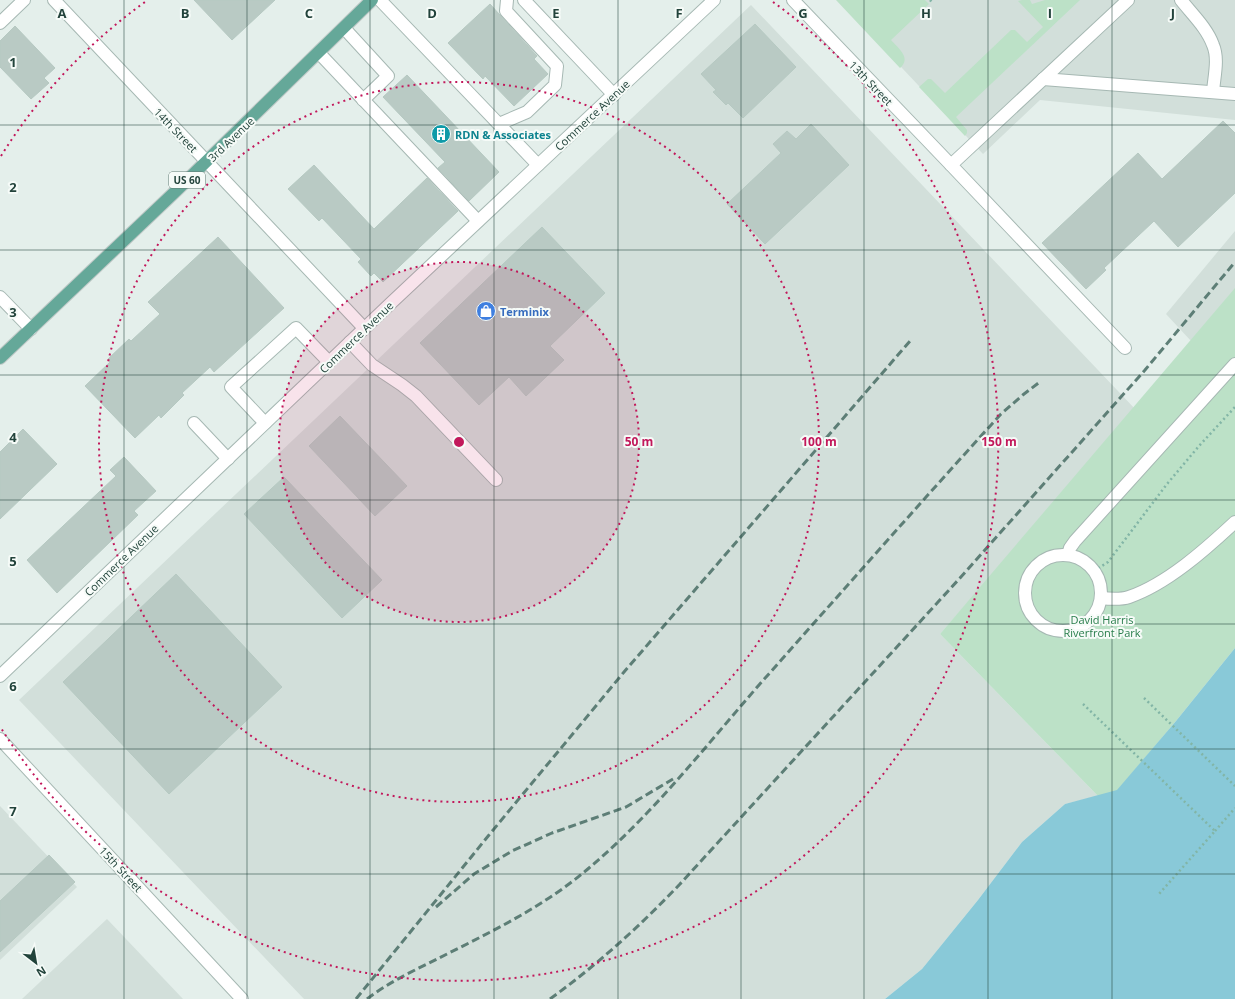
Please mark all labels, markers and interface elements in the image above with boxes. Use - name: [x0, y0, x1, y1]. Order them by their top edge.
- text: A: [58, 4, 67, 22]
- text: B: [181, 4, 190, 22]
- text: C: [305, 4, 313, 22]
- text: D: [427, 4, 437, 22]
- text: E: [552, 4, 560, 22]
- text: F: [675, 4, 683, 22]
- text: G: [798, 4, 808, 22]
- text: H: [921, 4, 931, 22]
- text: I: [1048, 4, 1052, 22]
- text: J: [1170, 4, 1175, 22]
- text: 1: [9, 53, 17, 71]
- street label: 13th Street: [846, 57, 896, 109]
- street label: Commerce Avenue: [551, 76, 633, 154]
- street label: 14th Street: [151, 104, 201, 156]
- street label: 3rd Avenue: [205, 113, 257, 165]
- building icon: RDN & Associates: [430, 123, 452, 145]
- place label: RDN & Associates: [455, 127, 552, 142]
- road number: US 60: [169, 172, 205, 188]
- text: 2: [9, 178, 17, 196]
- street label: Commerce Avenue: [316, 298, 396, 376]
- shop icon: Terminix: [475, 300, 497, 322]
- text: 3: [9, 303, 17, 321]
- place label: Terminix: [500, 304, 550, 319]
- text: 4: [9, 428, 17, 446]
- text: 50 m: [625, 433, 653, 450]
- text: 100 m: [801, 433, 837, 450]
- text: 150 m: [981, 433, 1017, 450]
- centre of rings: [452, 435, 466, 449]
- street label: Commerce Avenue: [81, 521, 161, 599]
- text: 5: [9, 552, 17, 570]
- park label: David Harris Riverfront Park: [1063, 612, 1141, 640]
- text: 6: [9, 677, 17, 695]
- text: 7: [9, 802, 17, 820]
- street label: 15th Street: [96, 843, 146, 895]
- north arrow: [16, 943, 56, 983]
- text: N: [34, 963, 49, 981]

